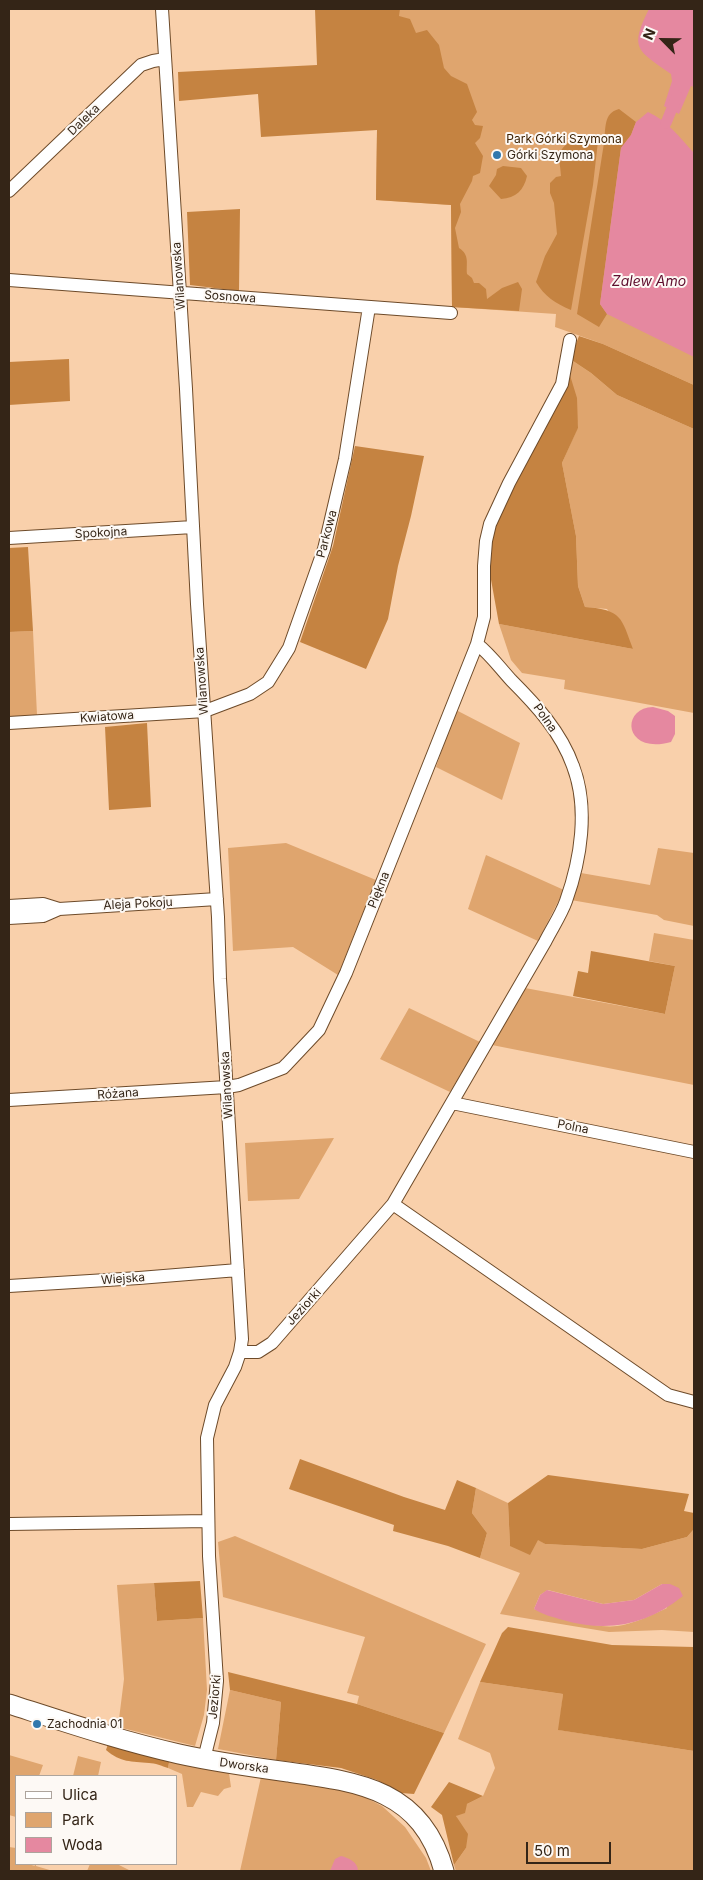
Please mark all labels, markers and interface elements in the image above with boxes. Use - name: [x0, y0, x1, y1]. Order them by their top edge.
- north arrow: [638, 15, 688, 65]
- text: N: [639, 26, 659, 42]
- street label: Daleka: [65, 101, 103, 139]
- park label: Park Górki Szymona: [506, 132, 622, 146]
- place label: Górki Szymona: [507, 148, 593, 162]
- marker: Górki Szymona: [491, 149, 503, 161]
- street label: Wilanowska: [169, 242, 189, 310]
- water label: Zalew Amo: [612, 274, 686, 290]
- street label: Sosnowa: [204, 288, 256, 306]
- street label: Parkowa: [314, 508, 340, 560]
- street label: Spokojna: [74, 524, 128, 542]
- street label: Wilanowska: [192, 647, 212, 715]
- street label: Polna: [530, 701, 560, 735]
- street label: Kwiatowa: [80, 708, 134, 726]
- street label: Piękna: [365, 870, 393, 910]
- street label: Aleja Pokoju: [103, 895, 173, 913]
- street label: Wilanowska: [218, 1051, 236, 1119]
- street label: Różana: [97, 1085, 139, 1103]
- street label: Polna: [556, 1117, 590, 1137]
- street label: Wiejska: [100, 1270, 146, 1288]
- street label: Jeziorki: [284, 1286, 324, 1328]
- street label: Jeziorki: [206, 1674, 224, 1720]
- place label: Zachodnia 01: [47, 1717, 122, 1731]
- marker: Zachodnia 01: [31, 1718, 43, 1730]
- street label: Dworska: [218, 1755, 270, 1777]
- legend: [15, 1775, 178, 1865]
- text: Ulica: [62, 1785, 98, 1804]
- text: Park: [62, 1810, 94, 1829]
- scale bar: [528, 1832, 613, 1864]
- text: Woda: [62, 1835, 103, 1854]
- text: 50 m: [534, 1841, 570, 1860]

